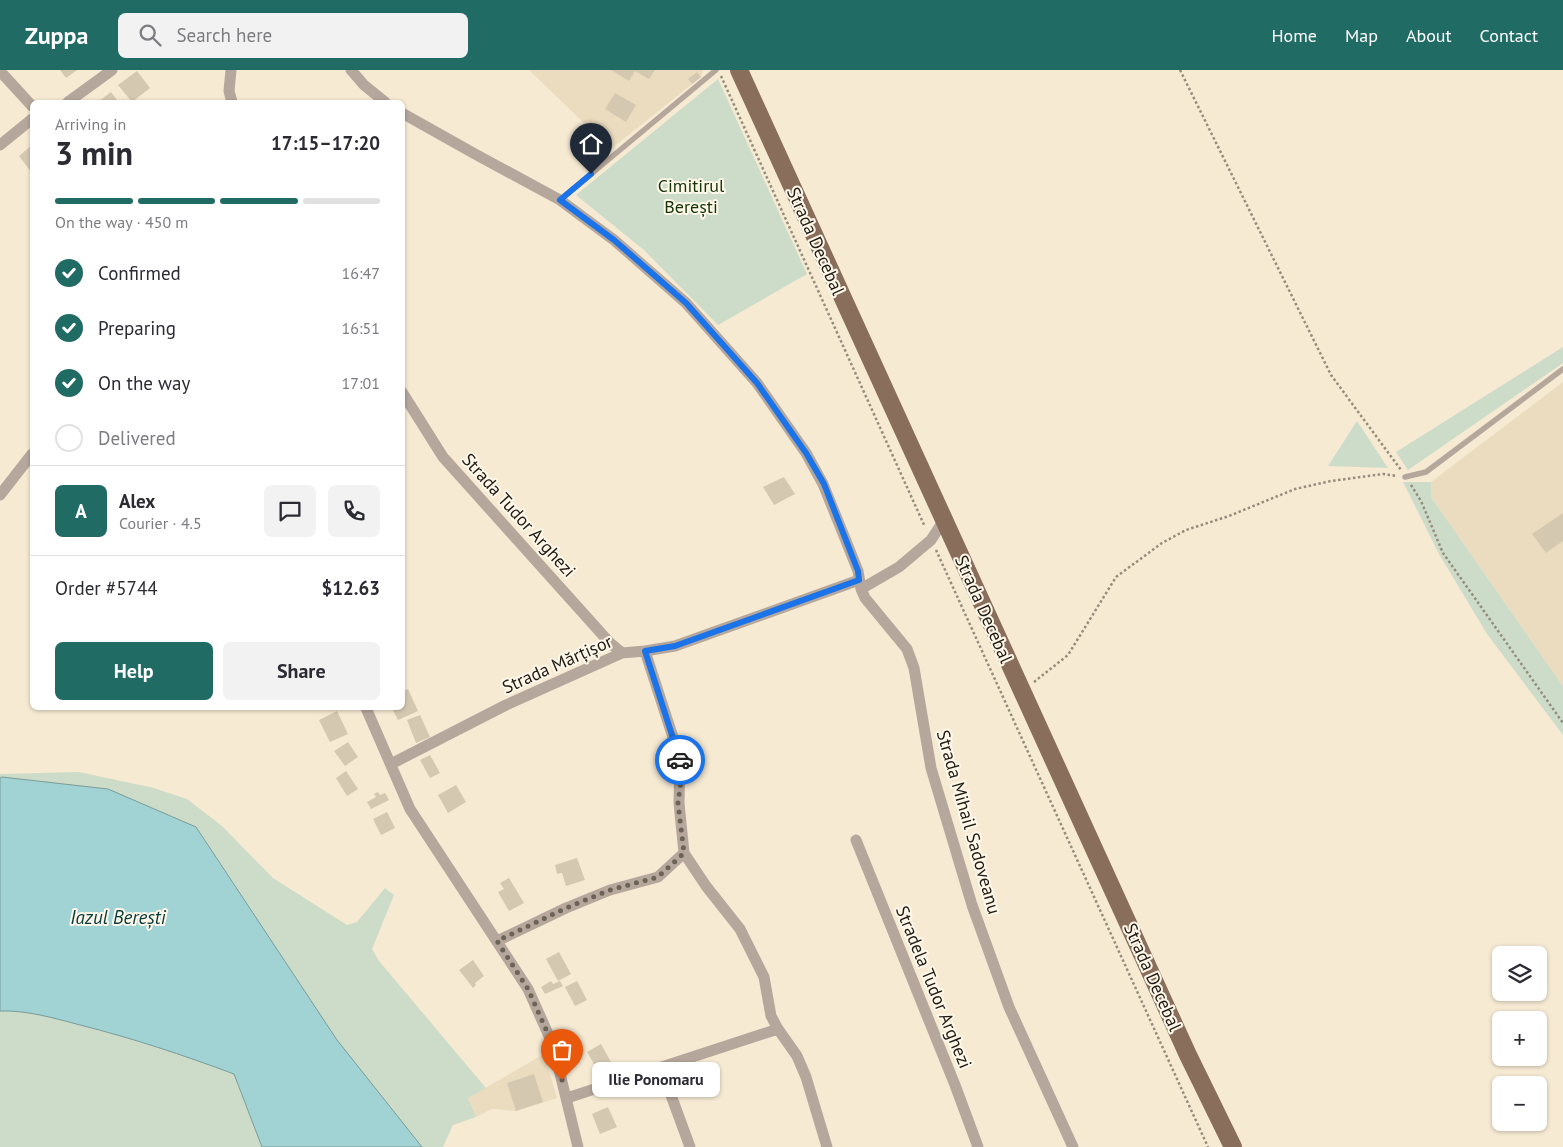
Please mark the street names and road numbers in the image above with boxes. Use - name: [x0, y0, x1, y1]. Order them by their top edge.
- street label: Strada Decebal: [782, 184, 850, 299]
- street label: Strada Tudor Arghezi: [457, 448, 581, 582]
- street label: Strada Decebal: [950, 552, 1018, 667]
- street label: Strada Mărțișor: [498, 629, 616, 699]
- street label: Strada Mihail Sadoveanu: [932, 727, 1006, 917]
- street label: Stradela Tudor Arghezi: [891, 902, 977, 1072]
- street label: Strada Decebal: [1119, 920, 1187, 1035]

